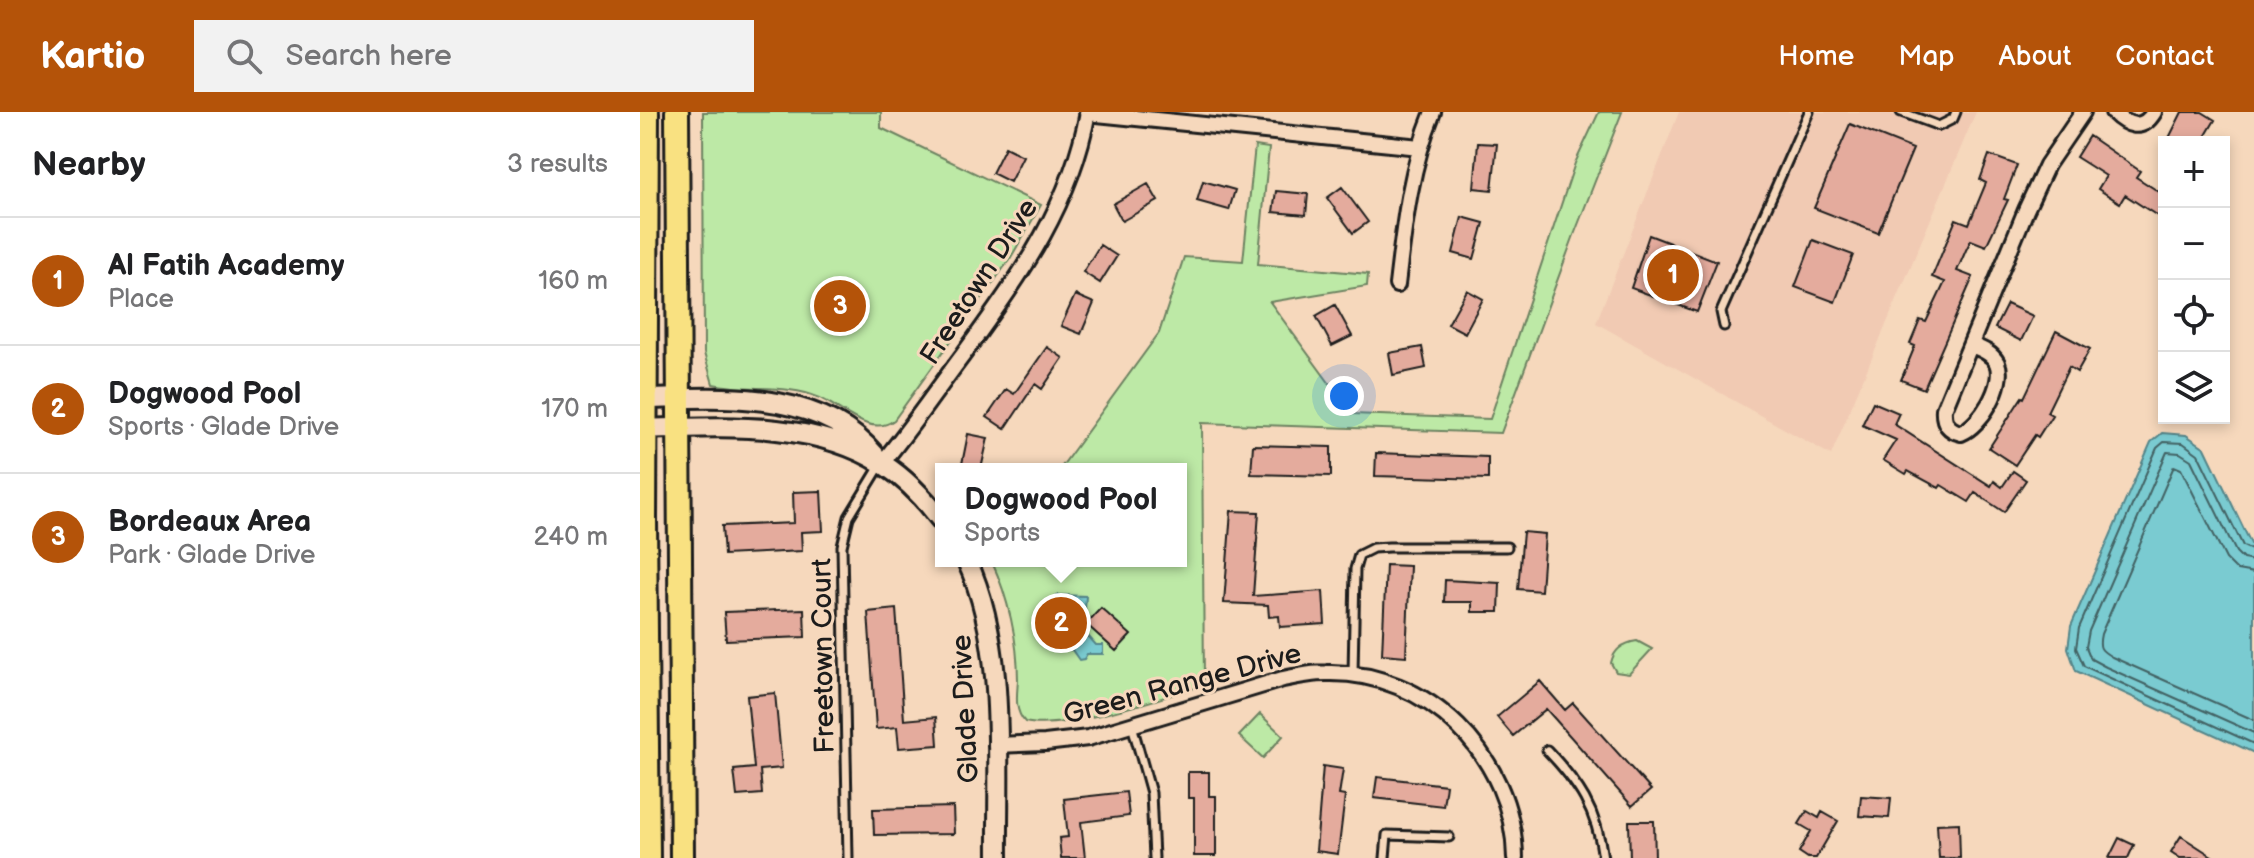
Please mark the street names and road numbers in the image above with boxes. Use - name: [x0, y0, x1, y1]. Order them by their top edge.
- street label: Freetown Drive: [913, 193, 1045, 371]
- street label: Freetown Court: [805, 558, 842, 754]
- street label: Glade Drive: [945, 634, 986, 784]
- street label: Green Range Drive: [1060, 637, 1305, 732]

